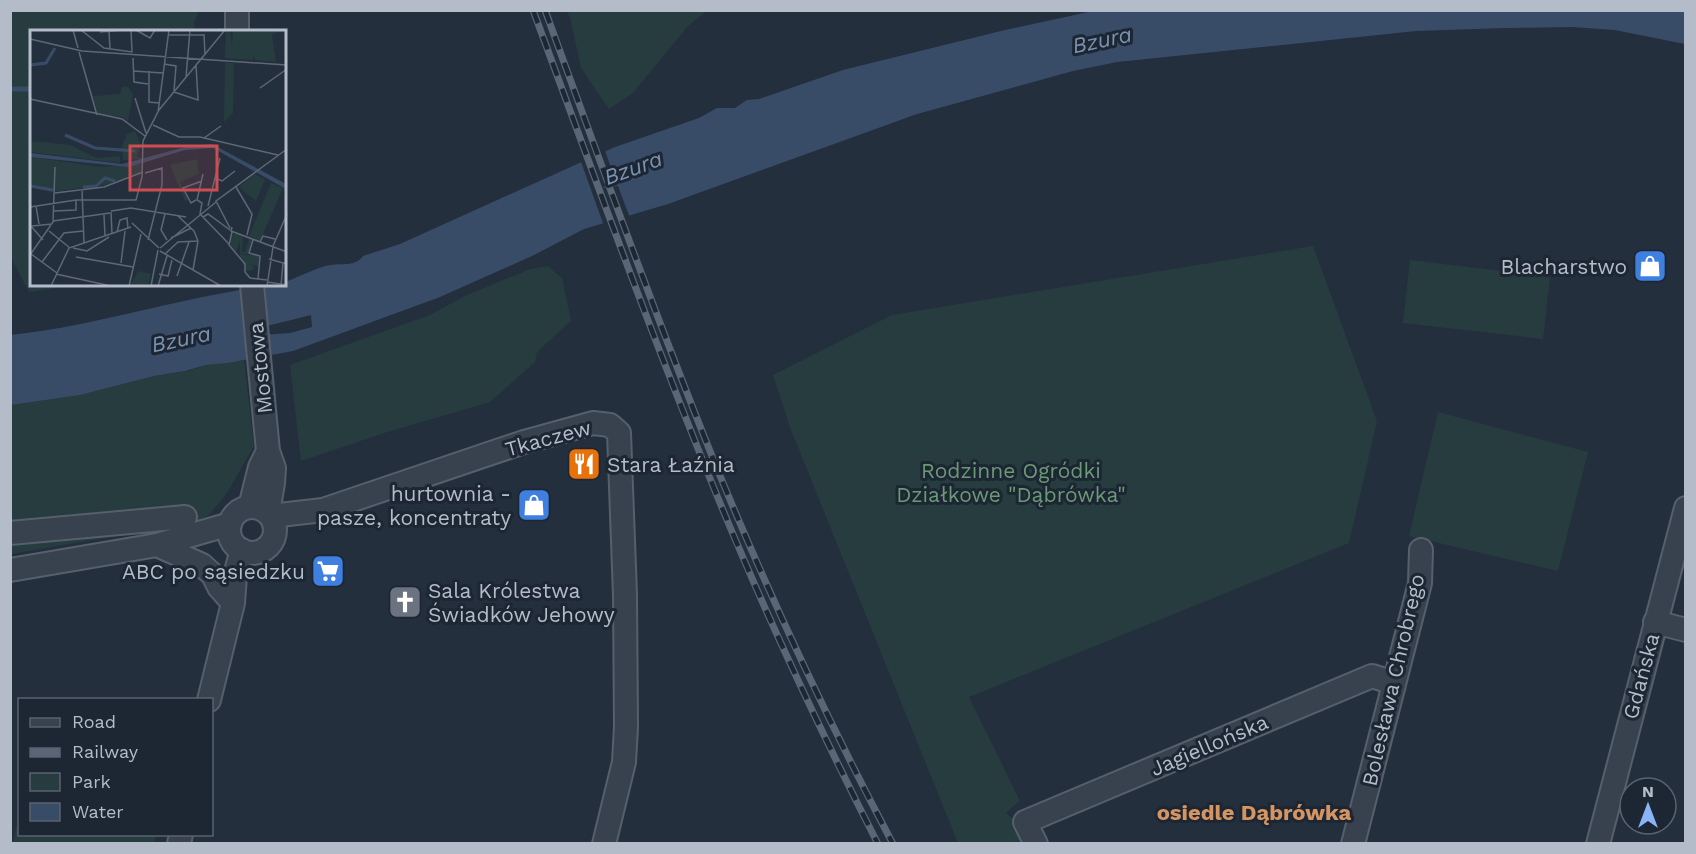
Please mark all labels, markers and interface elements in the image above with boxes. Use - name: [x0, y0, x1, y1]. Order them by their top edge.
- water label: Bzura: [1070, 21, 1134, 59]
- inset map: [30, 30, 286, 286]
- water label: Bzura: [600, 146, 666, 190]
- shop icon: Blacharstwo: [1632, 248, 1668, 284]
- place label: Blacharstwo: [1501, 254, 1627, 279]
- water label: Bzura: [149, 320, 213, 358]
- street label: Mostowa: [243, 321, 277, 415]
- street label: Tkaczew: [502, 415, 594, 461]
- restaurant icon: Stara Łaźnia: [566, 446, 602, 482]
- place label: Stara Łaźnia: [607, 452, 735, 477]
- park label: Rodzinne Ogródki Działkowe "Dąbrówka": [896, 458, 1126, 507]
- place label: hurtownia - pasze, koncentraty: [317, 481, 511, 530]
- shop icon: hurtownia - pasze, koncentraty: [516, 487, 552, 523]
- supermarket icon: ABC po sąsiedzku: [310, 553, 346, 589]
- place label: ABC po sąsiedzku: [122, 559, 305, 584]
- street label: Bolesława Chrobrego: [1356, 572, 1430, 788]
- place label: Sala Królestwa Świadków Jehowy: [428, 578, 615, 627]
- church icon: Sala Królestwa Świadków Jehowy: [387, 584, 423, 620]
- street label: Gdańska: [1618, 630, 1664, 722]
- legend: [18, 698, 213, 836]
- street label: Jagiellońska: [1146, 709, 1272, 781]
- text: Road: [72, 711, 116, 732]
- text: Railway: [72, 741, 139, 762]
- text: Park: [72, 771, 111, 792]
- north arrow: [1618, 776, 1678, 836]
- text: N: [1642, 782, 1654, 801]
- district label: osiedle Dąbrówka: [1157, 800, 1352, 825]
- text: Water: [72, 801, 124, 822]

